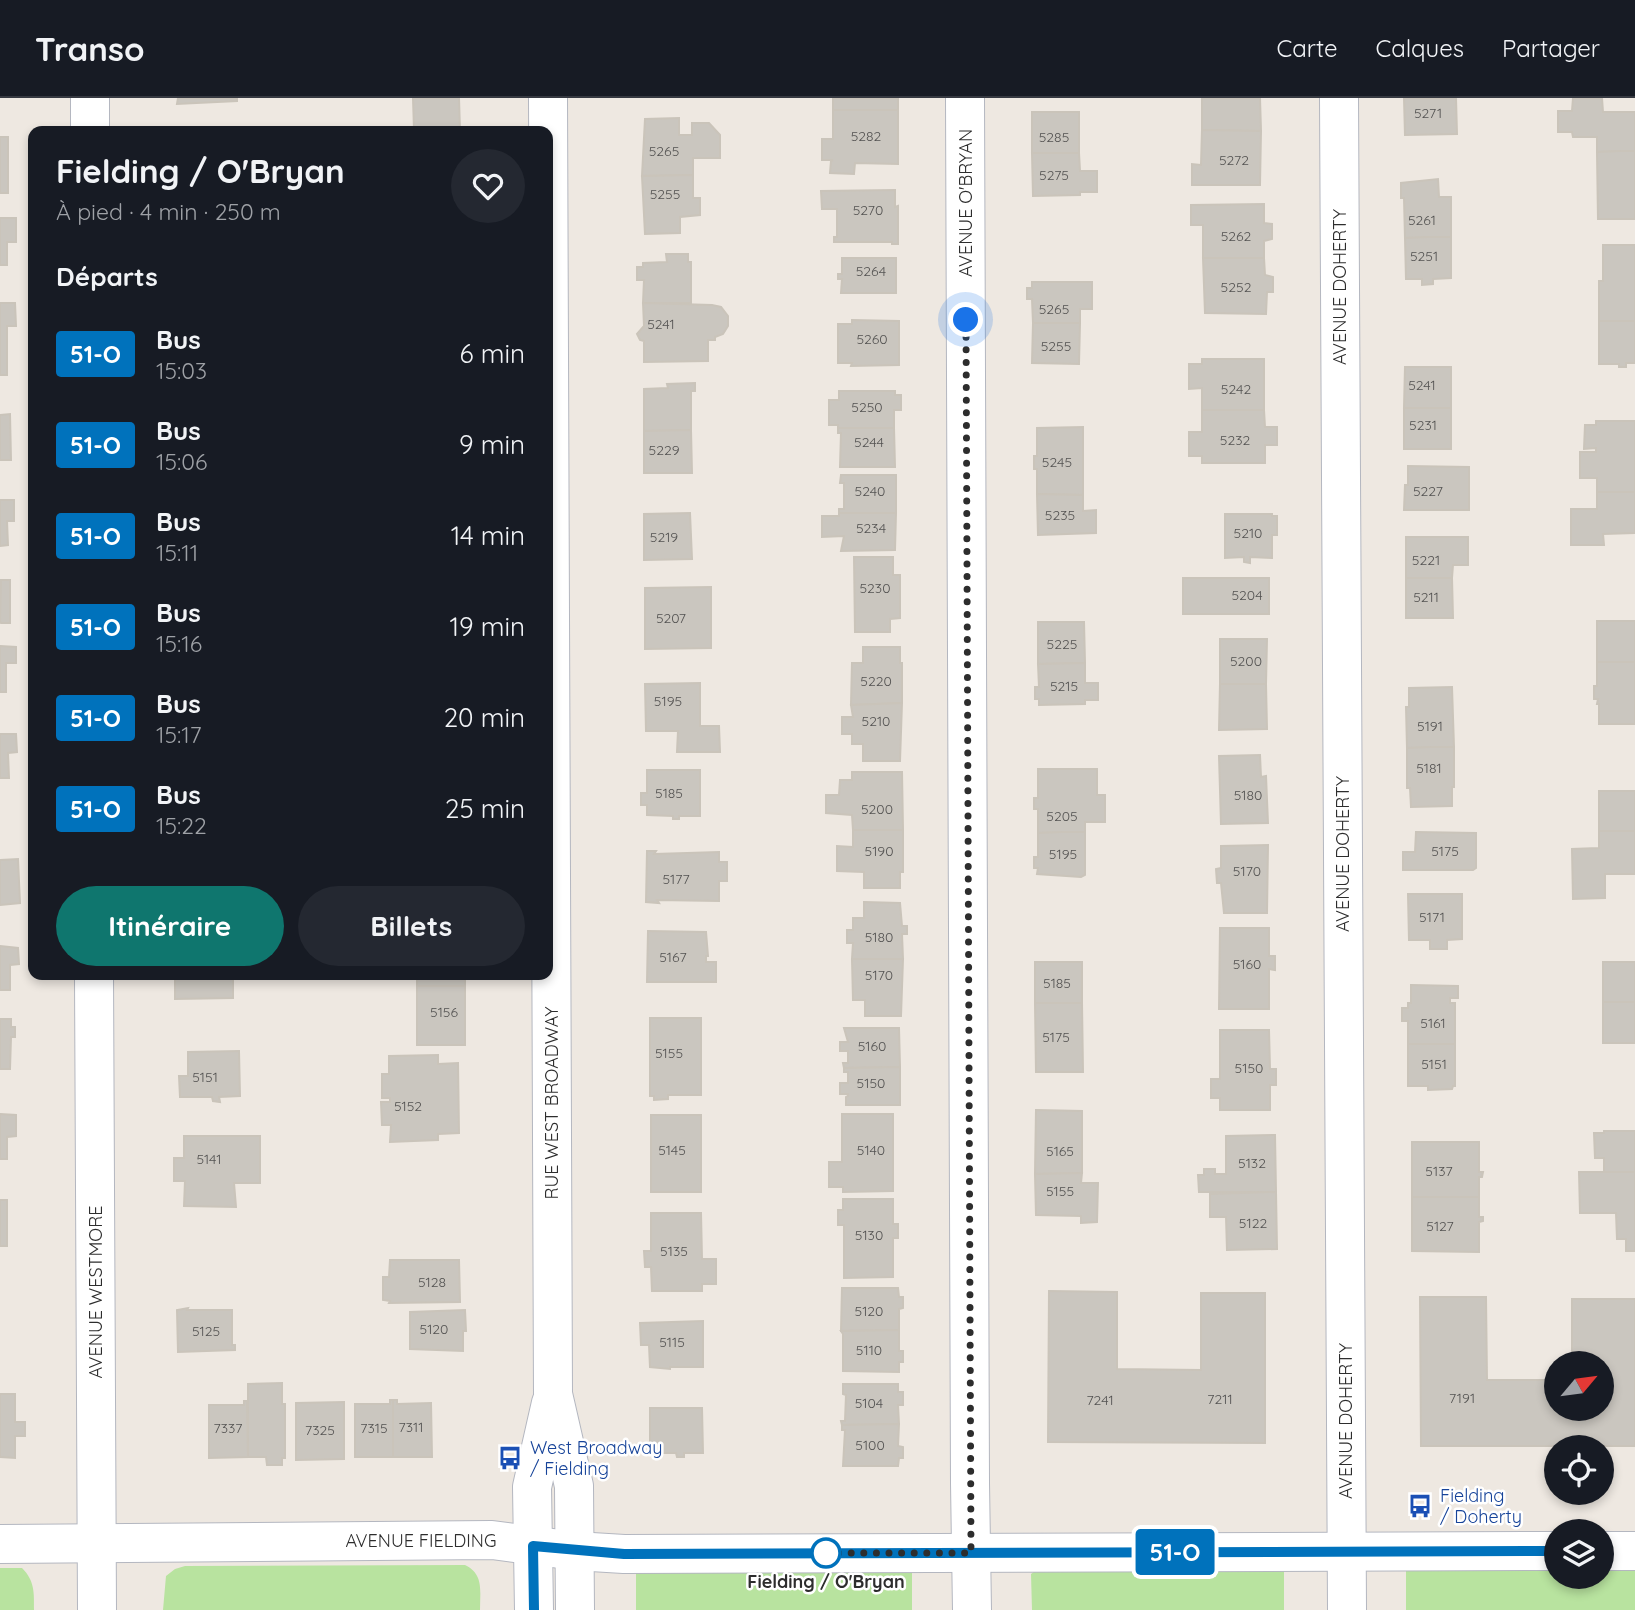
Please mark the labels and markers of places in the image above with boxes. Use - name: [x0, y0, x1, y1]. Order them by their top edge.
- place label: West Broadway / Fielding: [530, 1436, 662, 1480]
- bus stop icon: West Broadway / Fielding: [496, 1444, 524, 1472]
- place label: Fielding / Doherty: [1440, 1484, 1522, 1528]
- bus stop icon: Fielding / Doherty: [1406, 1492, 1434, 1520]
- marker: Fielding / O'Bryan: [811, 1538, 841, 1568]
- place label: Fielding / O'Bryan: [747, 1570, 905, 1593]

